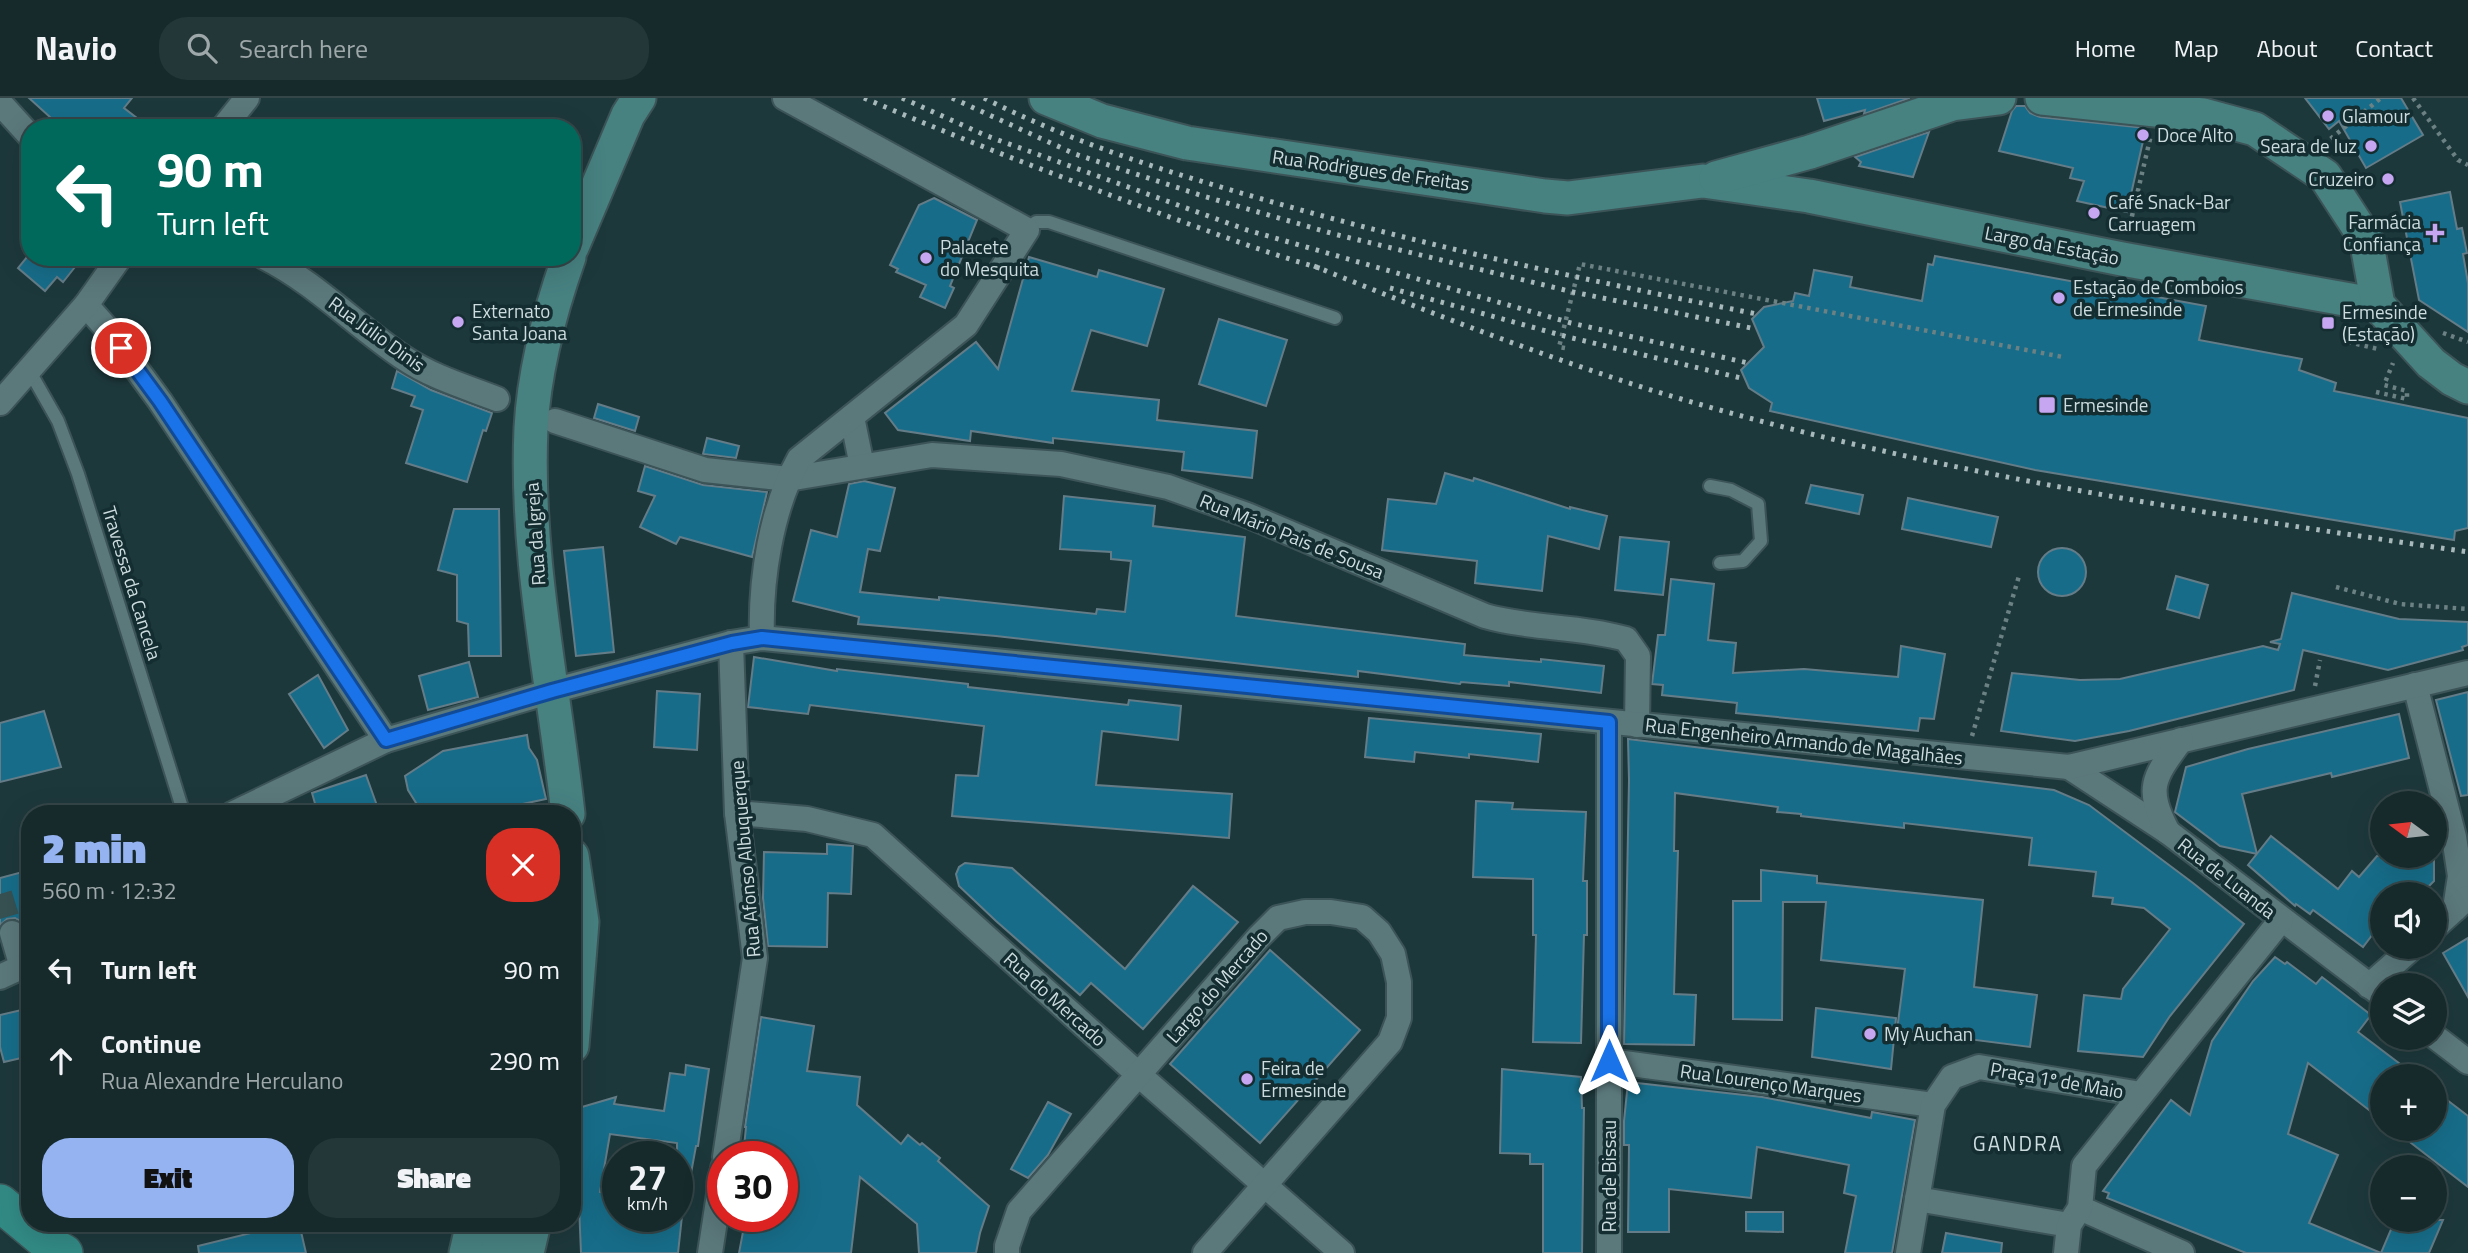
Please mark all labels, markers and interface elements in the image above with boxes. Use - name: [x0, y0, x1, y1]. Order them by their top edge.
- search box: [159, 17, 649, 80]
- text: Navio: [35, 23, 117, 73]
- icon: search: [183, 29, 221, 67]
- text: Search here: [239, 29, 368, 68]
- text: Home: [2075, 30, 2136, 66]
- text: Map: [2174, 30, 2219, 66]
- text: About: [2257, 30, 2317, 66]
- text: Contact: [2355, 30, 2433, 66]
- place label: Glamour: [2342, 101, 2411, 130]
- marker: Glamour: [2320, 108, 2336, 124]
- place label: Doce Alto: [2157, 120, 2234, 149]
- marker: Doce Alto: [2135, 127, 2151, 143]
- text: 90 m: [157, 131, 264, 206]
- place label: Seara de luz: [2260, 131, 2357, 160]
- marker: Seara de luz: [2363, 138, 2379, 154]
- street label: Rua Rodrigues de Freitas: [1271, 141, 1472, 198]
- icon: left: [42, 147, 133, 238]
- place label: Cruzeiro: [2308, 164, 2374, 193]
- marker: Cruzeiro: [2380, 171, 2396, 187]
- place label: Café Snack-Bar Carruagem: [2108, 187, 2231, 238]
- text: Turn left: [157, 199, 269, 247]
- marker: Café Snack-Bar Carruagem: [2086, 205, 2102, 221]
- place label: Farmácia Confiança: [2343, 207, 2421, 258]
- street label: Largo da Estação: [1983, 217, 2122, 272]
- marker: Farmácia Confiança: [2427, 225, 2443, 241]
- place label: Palacete do Mesquita: [940, 232, 1039, 283]
- marker: Palacete do Mesquita: [918, 250, 934, 266]
- place label: Estação de Comboios de Ermesinde: [2073, 272, 2244, 323]
- street label: Rua Júlio Dinis: [323, 289, 432, 379]
- marker: Estação de Comboios de Ermesinde: [2051, 290, 2067, 306]
- place label: Externato Santa Joana: [472, 296, 567, 347]
- place label: Ermesinde (Estação): [2342, 297, 2427, 348]
- marker: Externato Santa Joana: [450, 314, 466, 330]
- marker: Ermesinde (Estação): [2320, 315, 2336, 331]
- pin: [91, 318, 151, 378]
- icon: arrive: [102, 329, 140, 367]
- place label: Ermesinde: [2063, 390, 2148, 419]
- marker: Ermesinde: [2037, 395, 2057, 415]
- street label: Rua da Igreja: [516, 481, 553, 586]
- street label: Rua Mário Pais de Sousa: [1196, 485, 1389, 586]
- street label: Travessa da Cancela: [95, 502, 170, 664]
- street label: Rua Engenheiro Armando de Magalhães: [1644, 709, 1964, 772]
- street label: Rua Afonso Albuquerque: [721, 759, 768, 959]
- north arrow: [2370, 791, 2446, 868]
- map controls: [2370, 791, 2447, 1232]
- text: 2 min: [42, 815, 146, 879]
- button: close: [486, 828, 560, 902]
- street label: Rua de Luanda: [2172, 830, 2283, 926]
- text: 560 m · 12:32: [42, 873, 177, 908]
- button: sound: [2370, 882, 2447, 959]
- street label: Largo do Mercado: [1159, 922, 1274, 1049]
- street label: Rua do Mercado: [998, 945, 1113, 1053]
- text: Turn left: [101, 950, 196, 989]
- text: 90 m: [503, 950, 560, 989]
- icon: left: [42, 951, 80, 989]
- button: layers: [2370, 973, 2447, 1050]
- place label: My Auchan: [1884, 1019, 1973, 1048]
- text: Continue: [101, 1024, 201, 1063]
- position arrow: [1572, 1024, 1646, 1098]
- marker: My Auchan: [1862, 1026, 1878, 1042]
- text: 290 m: [489, 1041, 560, 1080]
- icon: ahead: [42, 1042, 80, 1080]
- place label: Feira de Ermesinde: [1261, 1053, 1346, 1104]
- street label: Praça 1º de Maio: [1988, 1054, 2126, 1105]
- street label: Rua Lourenço Marques: [1678, 1055, 1864, 1110]
- text: Rua Alexandre Herculano: [101, 1063, 344, 1098]
- button: +: [2370, 1064, 2447, 1141]
- marker: Feira de Ermesinde: [1239, 1071, 1255, 1087]
- street label: Rua de Bissau: [1594, 1120, 1623, 1232]
- district label: GANDRA: [1973, 1127, 2063, 1159]
- button: Exit: [42, 1138, 294, 1218]
- button: Share: [308, 1138, 560, 1218]
- speed limit sign: 30: [707, 1141, 798, 1232]
- text: 27: [628, 1150, 667, 1204]
- button: −: [2370, 1155, 2447, 1232]
- text: km/h: [627, 1190, 668, 1217]

